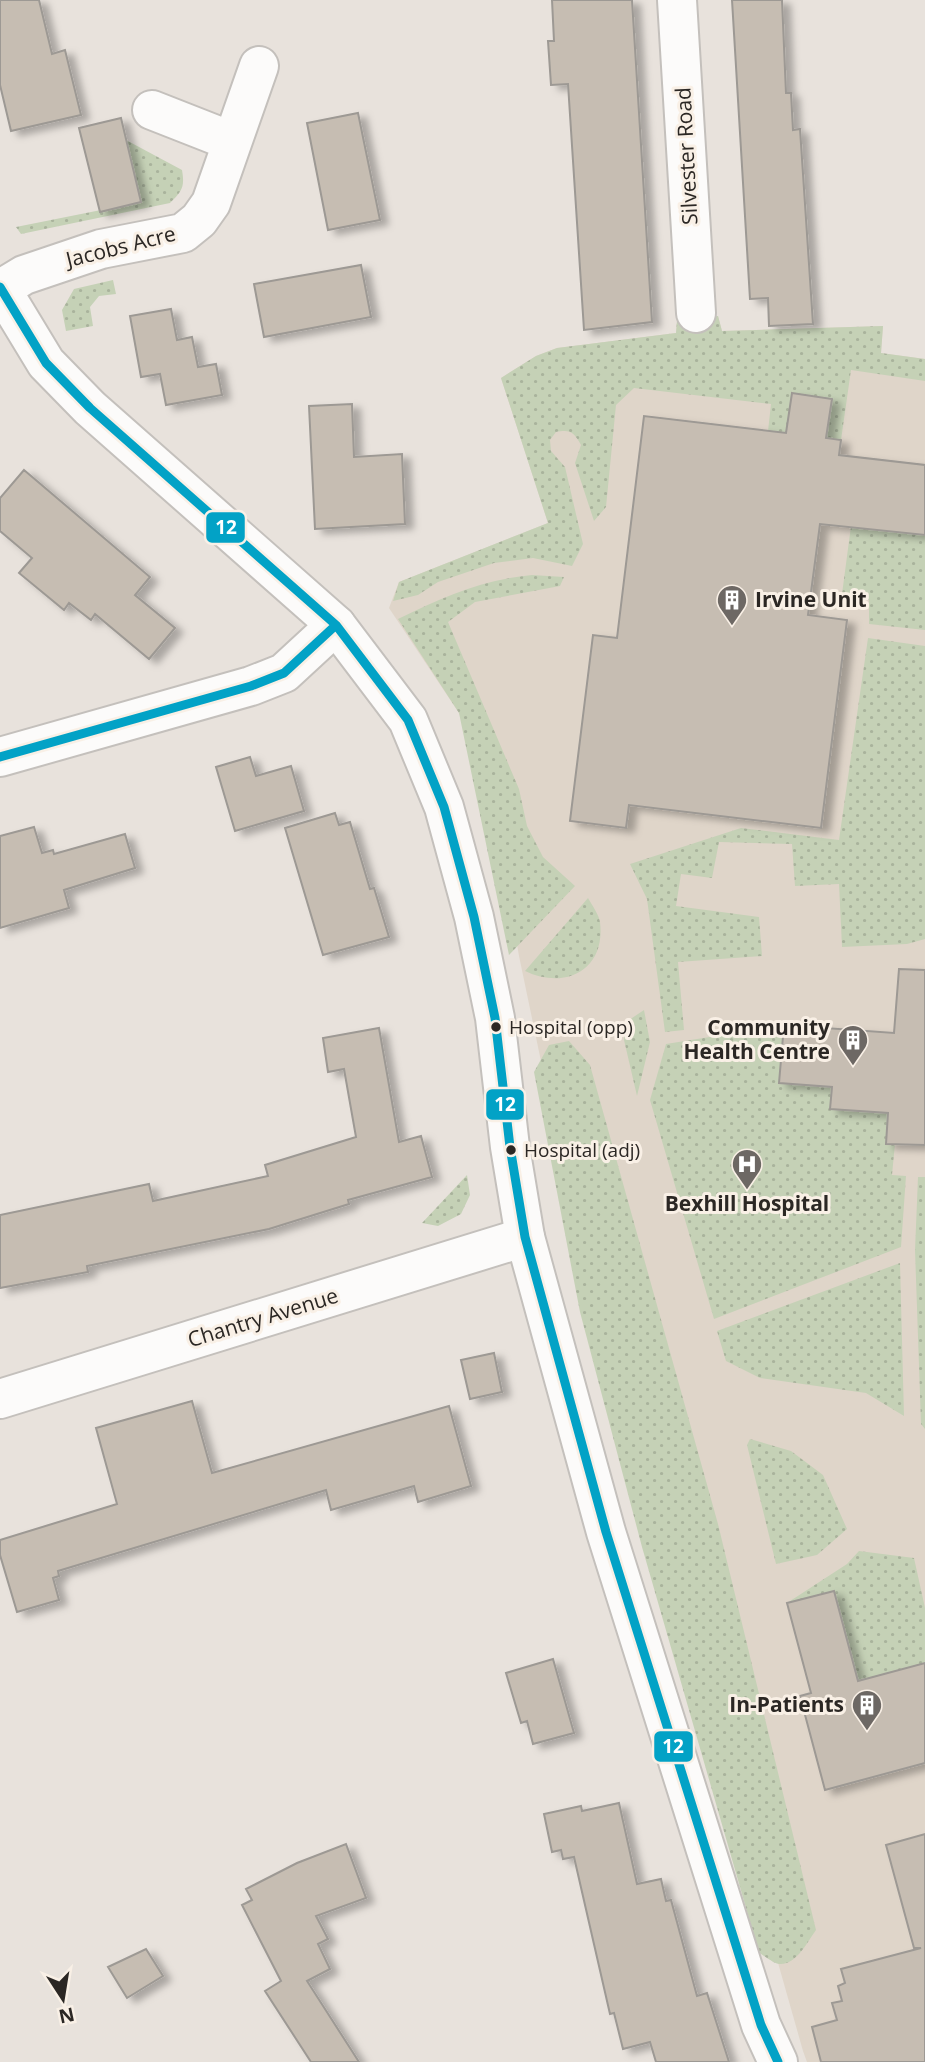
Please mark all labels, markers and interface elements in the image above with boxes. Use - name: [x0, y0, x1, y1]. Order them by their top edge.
- street label: Silvester Road: [668, 86, 704, 226]
- street label: Jacobs Acre: [61, 219, 178, 274]
- line badge: 12: [205, 511, 246, 544]
- text: 12: [215, 514, 237, 540]
- building icon: Irvine Unit: [715, 583, 749, 627]
- place label: Irvine Unit: [755, 585, 867, 613]
- place label: Community Health Centre: [683, 1013, 830, 1065]
- place label: Hospital (opp): [509, 1014, 633, 1040]
- marker: Hospital (opp): [489, 1020, 503, 1034]
- building icon: Community Health Centre: [836, 1023, 870, 1067]
- line badge: 12: [485, 1088, 525, 1121]
- text: 12: [494, 1091, 516, 1117]
- place label: Hospital (adj): [524, 1137, 640, 1163]
- marker: Hospital (adj): [504, 1143, 518, 1157]
- hospital icon: Bexhill Hospital: [730, 1147, 764, 1191]
- place label: Bexhill Hospital: [665, 1189, 829, 1217]
- street label: Chantry Avenue: [184, 1281, 341, 1353]
- building icon: In-Patients: [850, 1688, 884, 1732]
- place label: In-Patients: [729, 1690, 844, 1718]
- line badge: 12: [653, 1730, 694, 1763]
- text: 12: [662, 1733, 684, 1759]
- north arrow: [28, 1964, 98, 2034]
- text: N: [56, 2001, 77, 2030]

